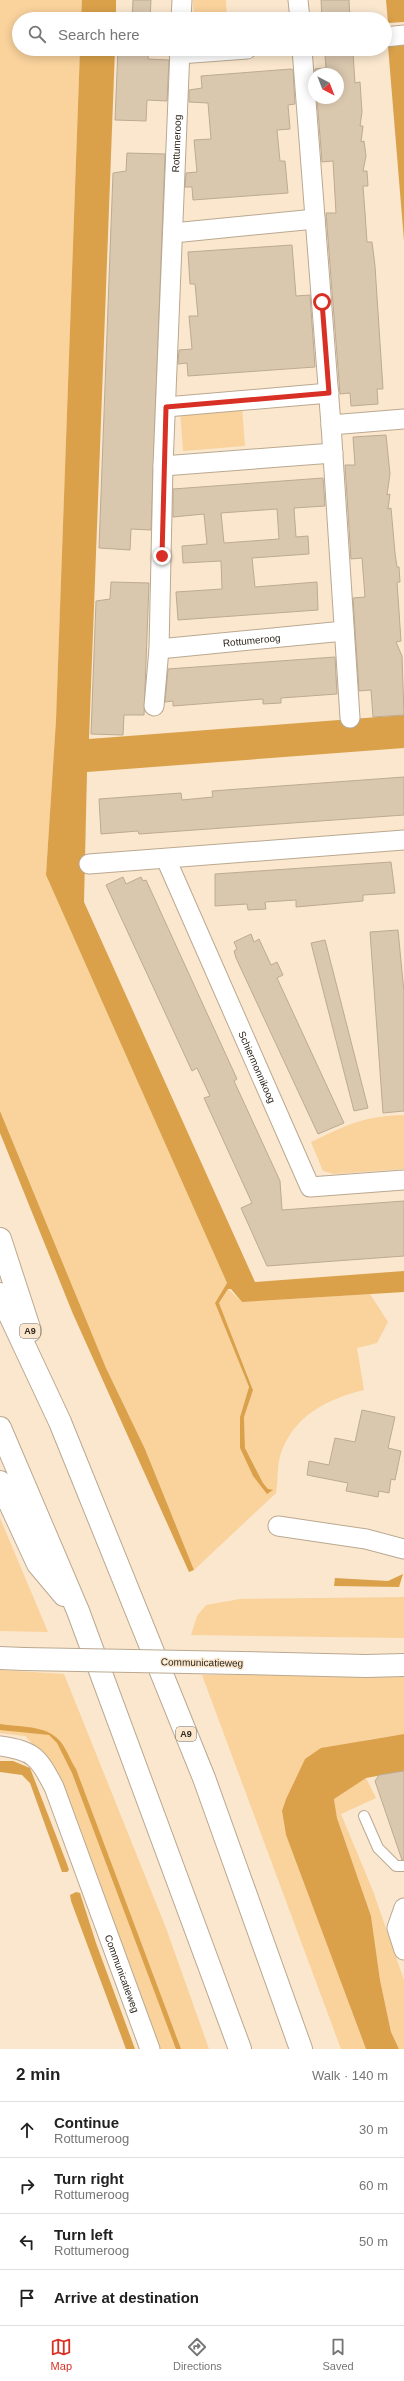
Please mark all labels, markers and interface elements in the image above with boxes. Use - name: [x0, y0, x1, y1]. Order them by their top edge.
- search box: [12, 12, 392, 56]
- icon: search: [26, 23, 48, 45]
- text: Search here: [58, 26, 140, 43]
- north arrow: [308, 68, 344, 104]
- street label: Rottumeroog: [170, 114, 183, 173]
- route start: [313, 293, 331, 311]
- route end: [153, 547, 171, 565]
- street label: Rottumeroog: [222, 632, 281, 649]
- street label: Schiermonnikoog: [236, 1029, 277, 1105]
- road number: A9: [20, 1324, 40, 1338]
- street label: Communicatieweg: [161, 1656, 243, 1669]
- road number: A9: [176, 1727, 196, 1741]
- street label: Communicatieweg: [103, 1933, 141, 2014]
- text: 2 min: [16, 2065, 60, 2084]
- text: Walk · 140 m: [312, 2068, 388, 2083]
- text: Continue: [54, 2114, 119, 2131]
- icon: ahead: [16, 2119, 38, 2141]
- text: 30 m: [359, 2122, 388, 2137]
- text: Rottumeroog: [54, 2131, 129, 2146]
- text: Turn right: [54, 2170, 124, 2187]
- icon: right: [16, 2175, 38, 2197]
- text: 60 m: [359, 2178, 388, 2193]
- text: Rottumeroog: [54, 2187, 129, 2202]
- text: Turn left: [54, 2226, 113, 2243]
- icon: left: [16, 2231, 38, 2253]
- text: 50 m: [359, 2234, 388, 2249]
- text: Rottumeroog: [54, 2243, 129, 2258]
- icon: arrive: [16, 2287, 38, 2309]
- text: Arrive at destination: [54, 2289, 199, 2306]
- tab: Map: [50, 2336, 72, 2372]
- tab: Directions: [173, 2336, 222, 2372]
- tab: Saved: [322, 2336, 354, 2372]

